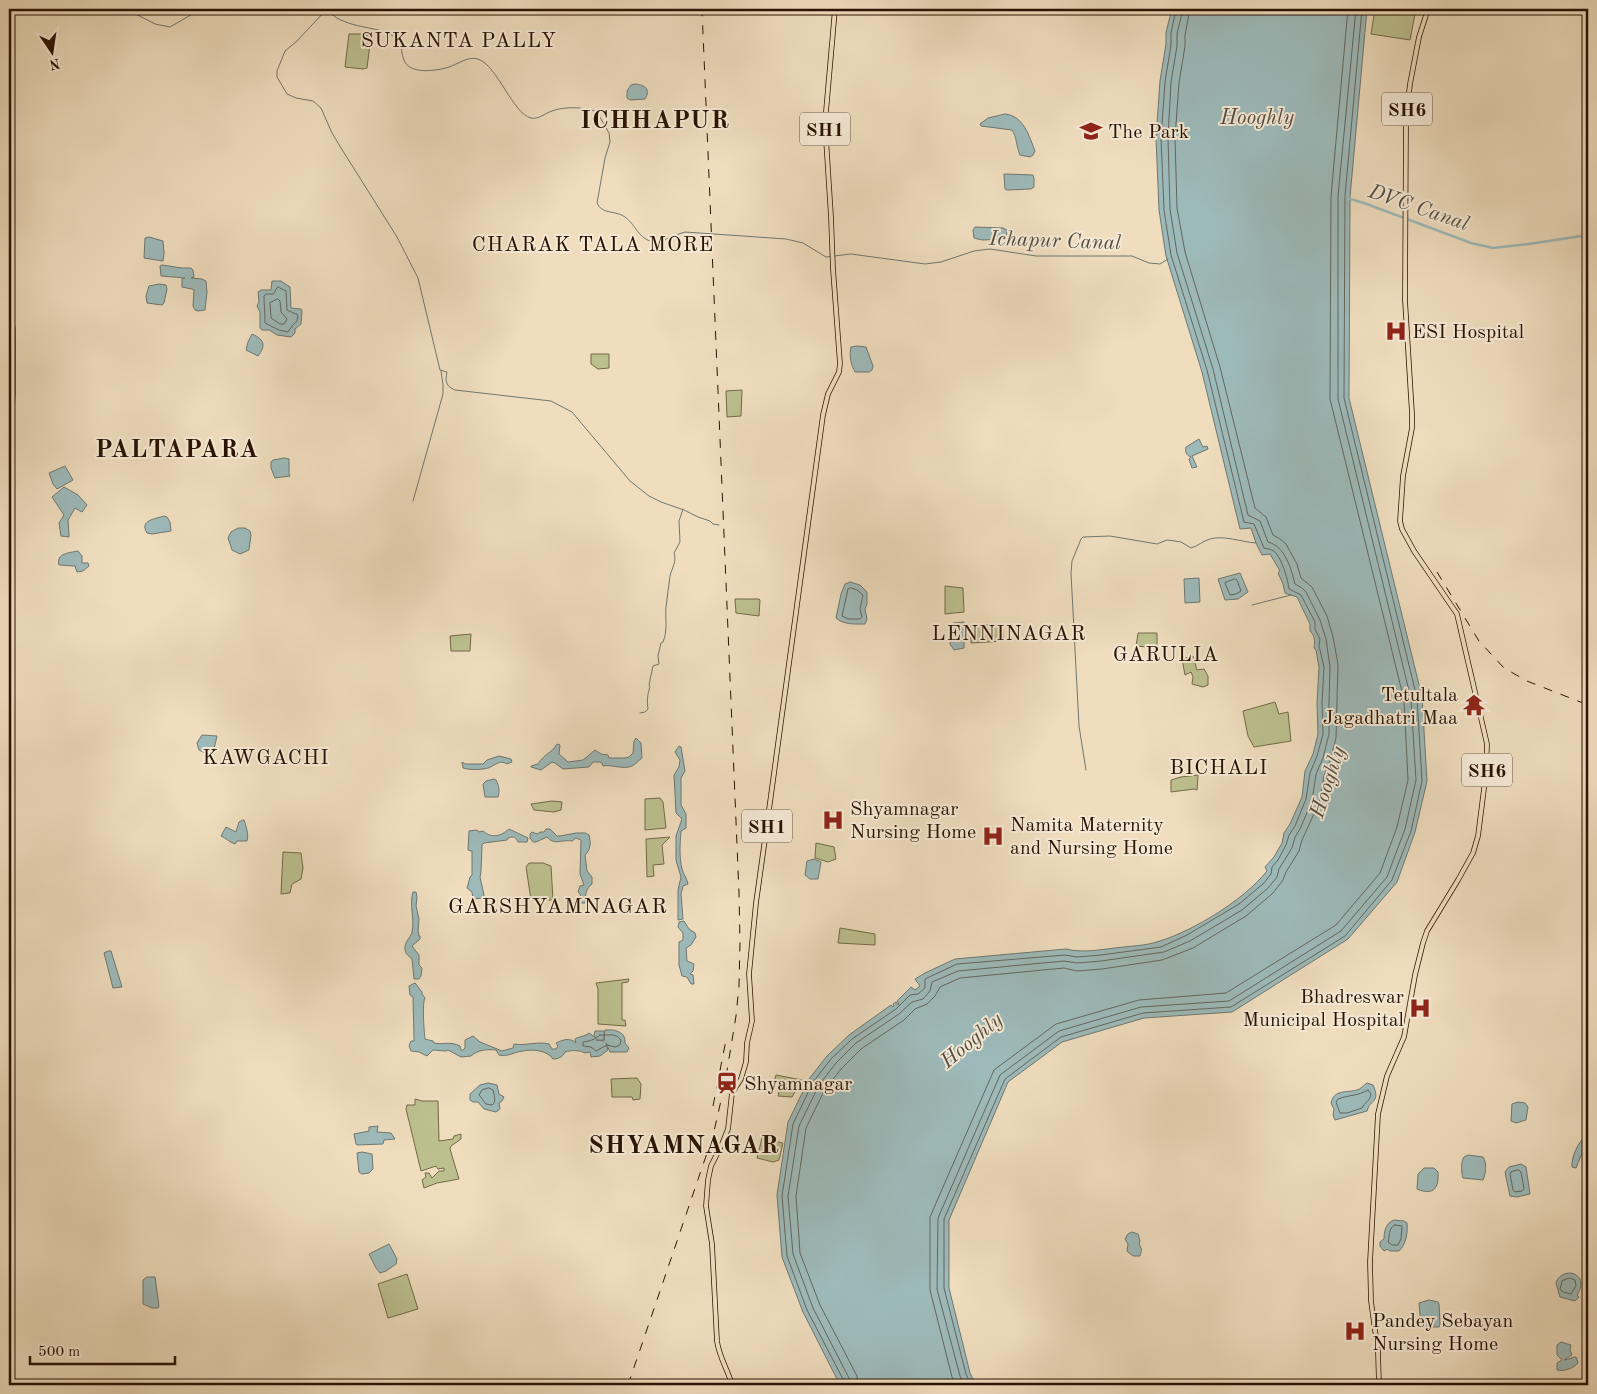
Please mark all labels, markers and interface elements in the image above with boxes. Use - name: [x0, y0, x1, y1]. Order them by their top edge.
- north arrow: [28, 28, 78, 78]
- district label: SUKANTA PALLY: [361, 31, 557, 52]
- text: N: [48, 56, 61, 72]
- road number: SH6: [1382, 92, 1432, 126]
- water label: Hooghly: [1219, 108, 1294, 129]
- district label: ICHHAPUR: [580, 109, 730, 134]
- road number: SH1: [800, 112, 850, 146]
- school or university icon: The Park: [1078, 118, 1104, 144]
- place label: The Park: [1108, 123, 1189, 143]
- water label: DVC Canal: [1365, 181, 1471, 235]
- water label: Ichapur Canal: [987, 229, 1121, 254]
- district label: CHARAK TALA MORE: [472, 235, 714, 256]
- hospital icon: ESI Hospital: [1383, 318, 1409, 344]
- place label: ESI Hospital: [1412, 323, 1524, 343]
- district label: PALTAPARA: [95, 438, 259, 463]
- district label: LENNINAGAR: [931, 624, 1087, 645]
- district label: GARULIA: [1113, 645, 1219, 666]
- place label: Tetultala Jagadhatri Maa: [1323, 686, 1458, 729]
- temple icon: Tetultala Jagadhatri Maa: [1461, 692, 1487, 718]
- water label: Hooghly: [1307, 744, 1350, 822]
- district label: KAWGACHI: [202, 748, 330, 769]
- road number: SH6: [1462, 754, 1512, 786]
- district label: BICHALI: [1170, 758, 1268, 779]
- place label: Shyamnagar Nursing Home: [850, 800, 976, 843]
- hospital icon: Shyamnagar Nursing Home: [820, 807, 846, 833]
- road number: SH1: [742, 809, 792, 842]
- place label: Namita Maternity and Nursing Home: [1010, 816, 1173, 859]
- hospital icon: Namita Maternity and Nursing Home: [980, 823, 1006, 849]
- district label: GARSHYAMNAGAR: [448, 896, 668, 918]
- place label: Bhadreswar Municipal Hospital: [1243, 988, 1404, 1031]
- hospital icon: Bhadreswar Municipal Hospital: [1407, 995, 1433, 1021]
- water label: Hooghly: [936, 1009, 1007, 1074]
- station icon: Shyamnagar: [714, 1070, 740, 1096]
- place label: Shyamnagar: [744, 1075, 853, 1095]
- district label: SHYAMNAGAR: [588, 1134, 780, 1159]
- place label: Pandey Sebayan Nursing Home: [1372, 1312, 1513, 1355]
- hospital icon: Pandey Sebayan Nursing Home: [1342, 1318, 1368, 1344]
- scale bar: [30, 1334, 175, 1366]
- text: 500 m: [38, 1345, 80, 1360]

